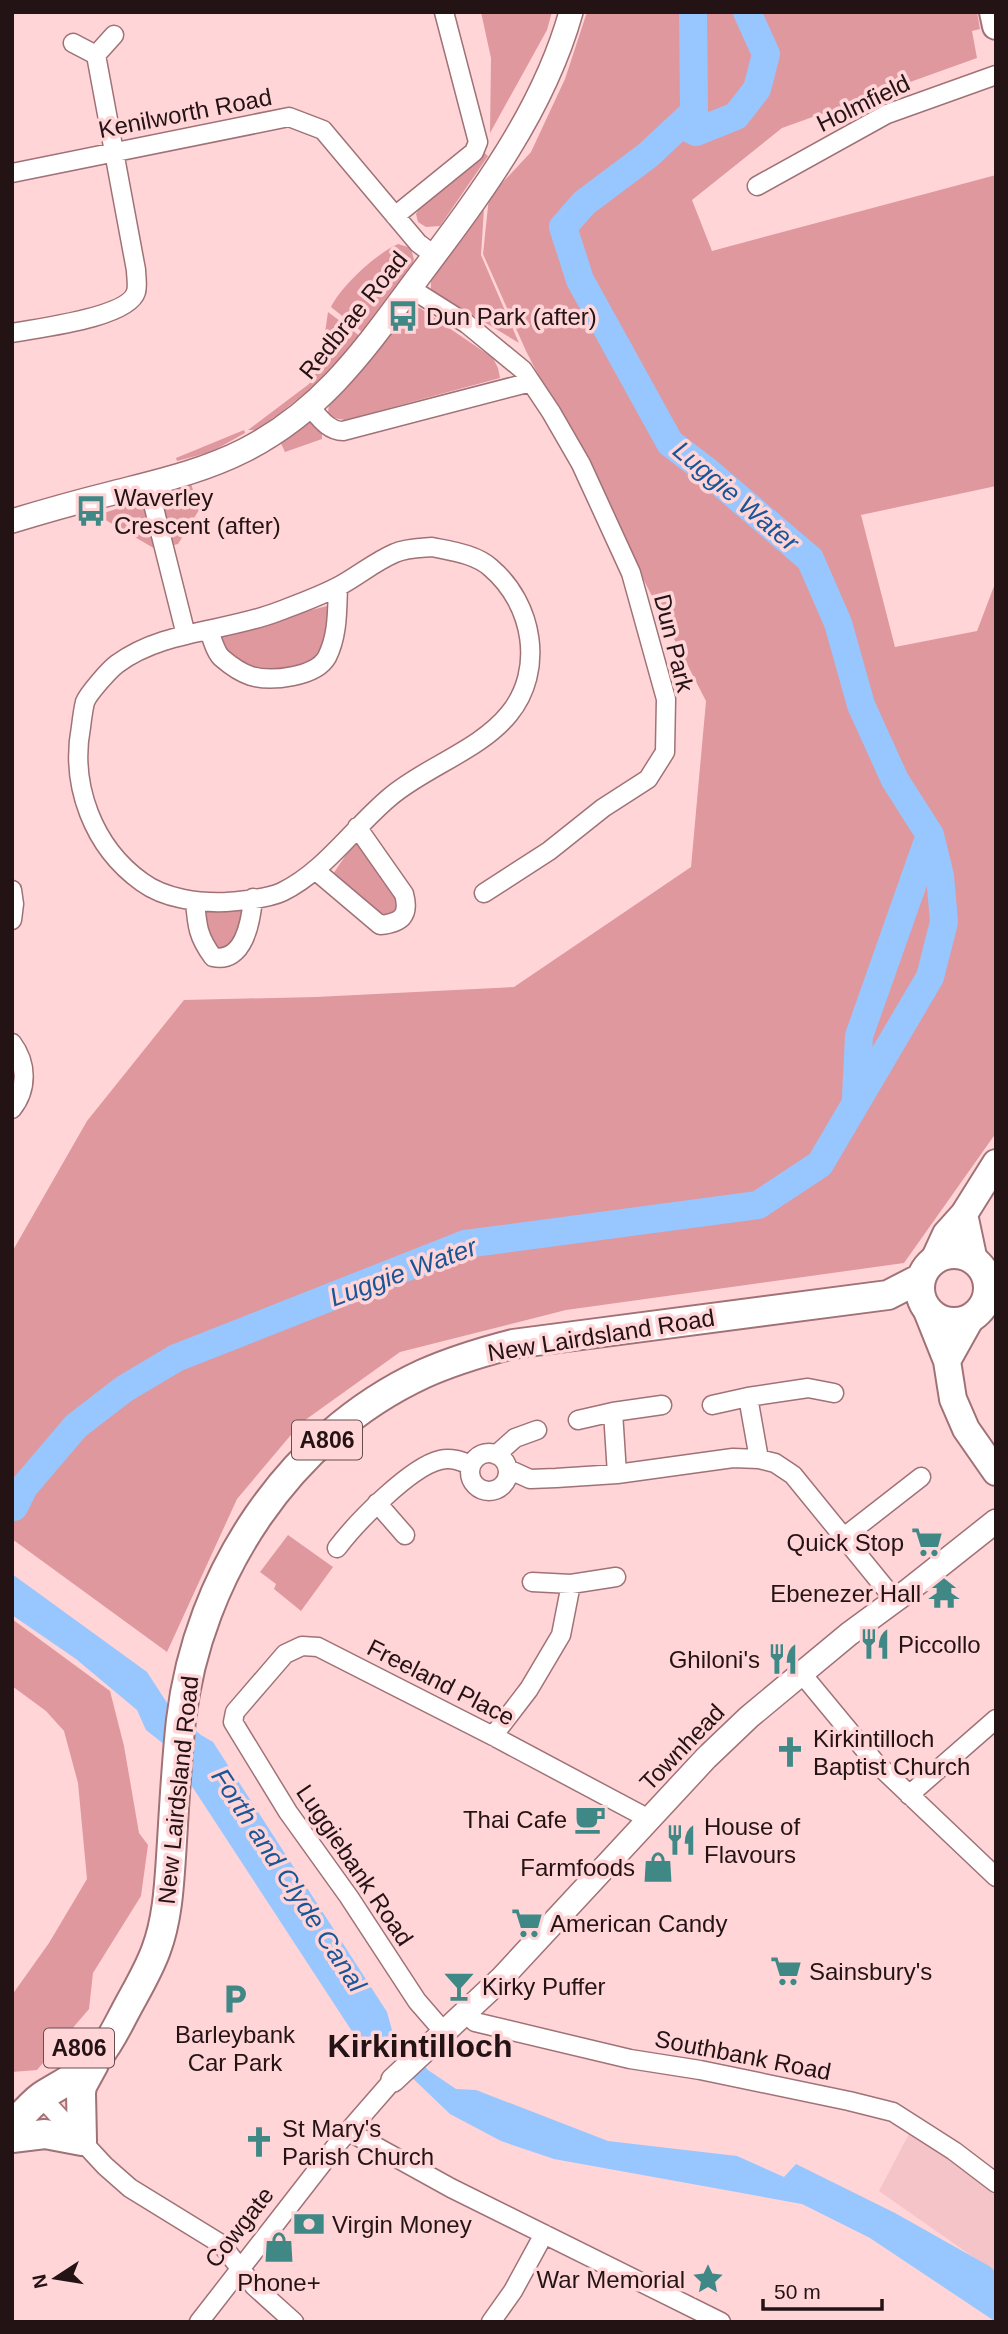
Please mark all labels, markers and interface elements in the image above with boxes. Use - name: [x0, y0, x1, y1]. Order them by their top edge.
- street label: Holmfield: [812, 69, 914, 137]
- street label: Kenilworth Road: [96, 83, 274, 143]
- street label: Redbrae Road: [293, 246, 413, 384]
- bus stop icon: Dun Park (after): [386, 299, 420, 333]
- place label: Dun Park (after): [426, 303, 597, 330]
- water label: Luggie Water: [667, 435, 806, 558]
- place label: Waverley Crescent (after): [114, 484, 281, 539]
- bus stop icon: Waverley Crescent (after): [74, 494, 108, 528]
- street label: Dun Park: [649, 591, 699, 696]
- water label: Luggie Water: [325, 1231, 482, 1312]
- street label: New Lairdsland Road: [486, 1304, 716, 1366]
- road number: A806: [292, 1420, 362, 1460]
- supermarket icon: Quick Stop: [910, 1525, 944, 1559]
- place label: Quick Stop: [787, 1529, 904, 1556]
- temple icon: Ebenezer Hall: [927, 1576, 961, 1610]
- place label: Ebenezer Hall: [770, 1580, 921, 1607]
- restaurant icon: Piccollo: [858, 1627, 892, 1661]
- place label: Piccollo: [898, 1631, 981, 1658]
- street label: Freeland Place: [363, 1633, 519, 1731]
- restaurant icon: Ghiloni's: [766, 1642, 800, 1676]
- place label: Ghiloni's: [669, 1646, 760, 1673]
- street label: New Lairdsland Road: [153, 1674, 203, 1906]
- street label: Townhead: [634, 1698, 730, 1796]
- place label: Kirkintilloch Baptist Church: [813, 1725, 970, 1780]
- church icon: Kirkintilloch Baptist Church: [773, 1735, 807, 1769]
- water label: Forth and Clyde Canal: [206, 1763, 373, 1998]
- street label: Luggiebank Road: [291, 1779, 419, 1951]
- cafe icon: Thai Cafe: [573, 1802, 607, 1836]
- place label: Thai Cafe: [463, 1806, 567, 1833]
- place label: House of Flavours: [704, 1813, 800, 1868]
- restaurant icon: House of Flavours: [664, 1823, 698, 1857]
- shop icon: Farmfoods: [641, 1850, 675, 1884]
- place label: Farmfoods: [520, 1854, 635, 1881]
- supermarket icon: American Candy: [510, 1906, 544, 1940]
- place label: American Candy: [550, 1910, 727, 1937]
- supermarket icon: Sainsbury's: [769, 1954, 803, 1988]
- place label: Sainsbury's: [809, 1958, 932, 1985]
- bar icon: Kirky Puffer: [442, 1969, 476, 2003]
- place label: Kirky Puffer: [482, 1973, 606, 2000]
- parking icon: Barleybank Car Park: [218, 1982, 252, 2016]
- place label: Barleybank Car Park: [175, 2021, 296, 2076]
- street label: Southbank Road: [653, 2025, 833, 2085]
- road number: A806: [44, 2028, 114, 2068]
- district label: Kirkintilloch: [328, 2028, 512, 2064]
- place label: St Mary's Parish Church: [282, 2115, 434, 2170]
- church icon: St Mary's Parish Church: [242, 2125, 276, 2159]
- street label: Cowgate: [199, 2181, 279, 2273]
- bank icon: Virgin Money: [292, 2207, 326, 2241]
- place label: Virgin Money: [332, 2211, 472, 2238]
- shop icon: Phone+: [262, 2230, 296, 2264]
- north arrow: [21, 2243, 91, 2313]
- place icon: War Memorial: [691, 2262, 725, 2296]
- place label: War Memorial: [537, 2266, 685, 2293]
- scale bar: [763, 2268, 882, 2312]
- place label: Phone+: [237, 2269, 321, 2296]
- text: N: [28, 2273, 52, 2290]
- text: 50 m: [774, 2280, 821, 2303]

